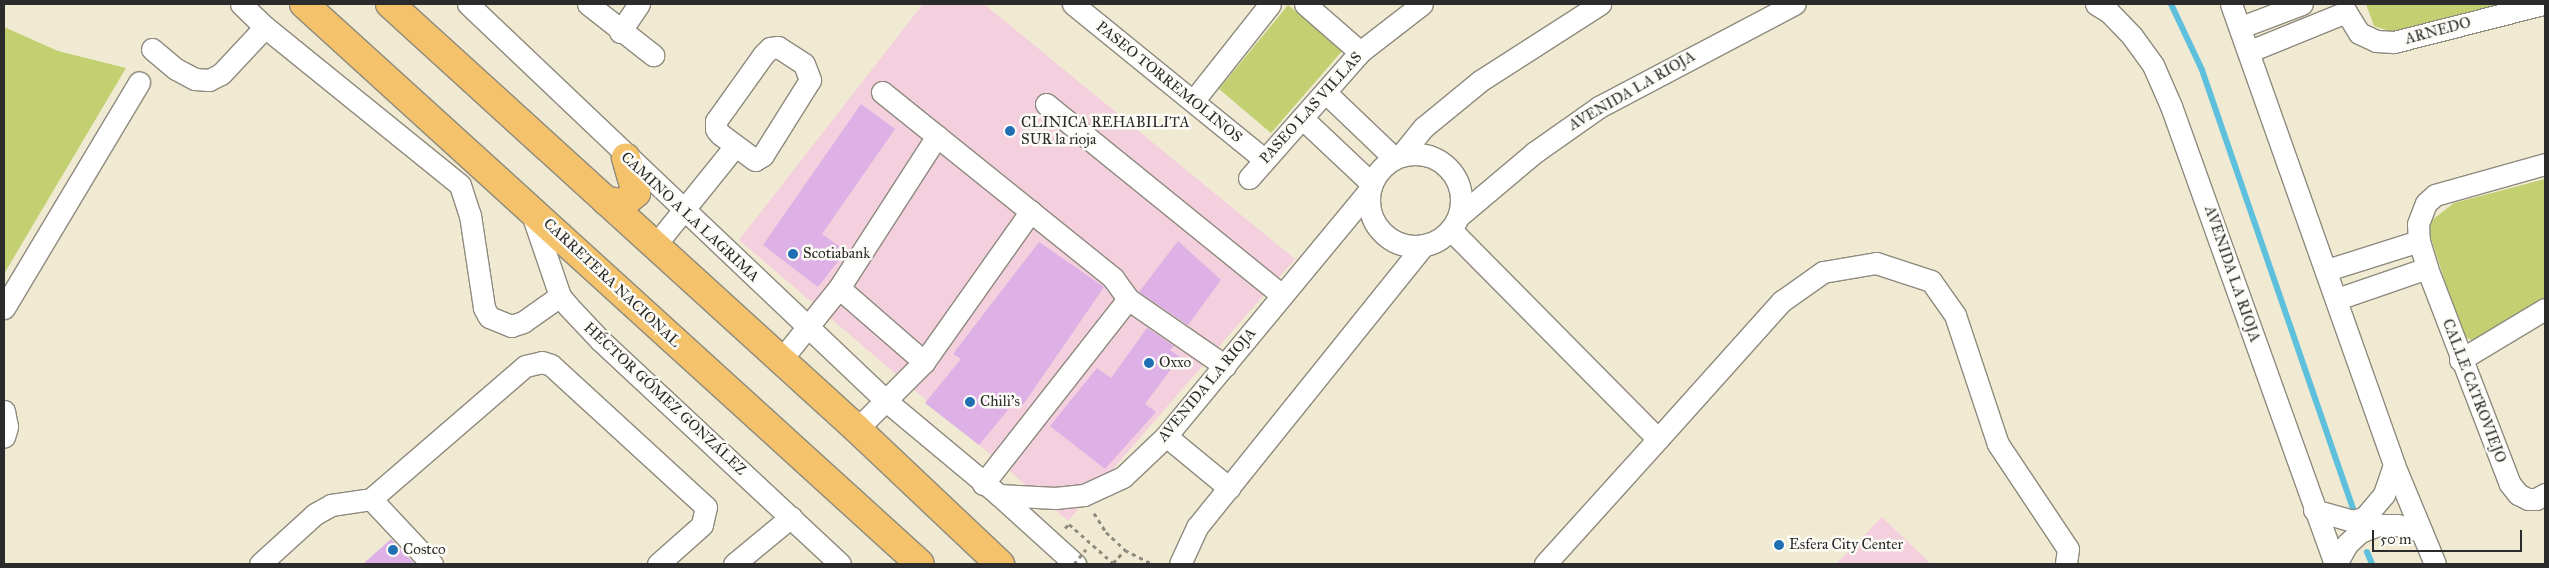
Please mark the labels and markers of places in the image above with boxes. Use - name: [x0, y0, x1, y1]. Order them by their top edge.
- place label: CLINICA REHABILITA SUR la rioja: [1021, 113, 1190, 148]
- marker: CLINICA REHABILITA SUR la rioja: [1003, 124, 1017, 138]
- place label: Scotiabank: [803, 245, 870, 263]
- marker: Scotiabank: [787, 248, 799, 260]
- place label: Oxxo: [1159, 354, 1191, 372]
- marker: Oxxo: [1143, 357, 1155, 369]
- place label: Chili's: [980, 393, 1020, 411]
- marker: Chili's: [964, 396, 976, 408]
- place label: Esfera City Center: [1789, 536, 1903, 554]
- marker: Esfera City Center: [1773, 539, 1785, 551]
- place label: Costco: [403, 541, 446, 559]
- marker: Costco: [387, 544, 399, 556]

